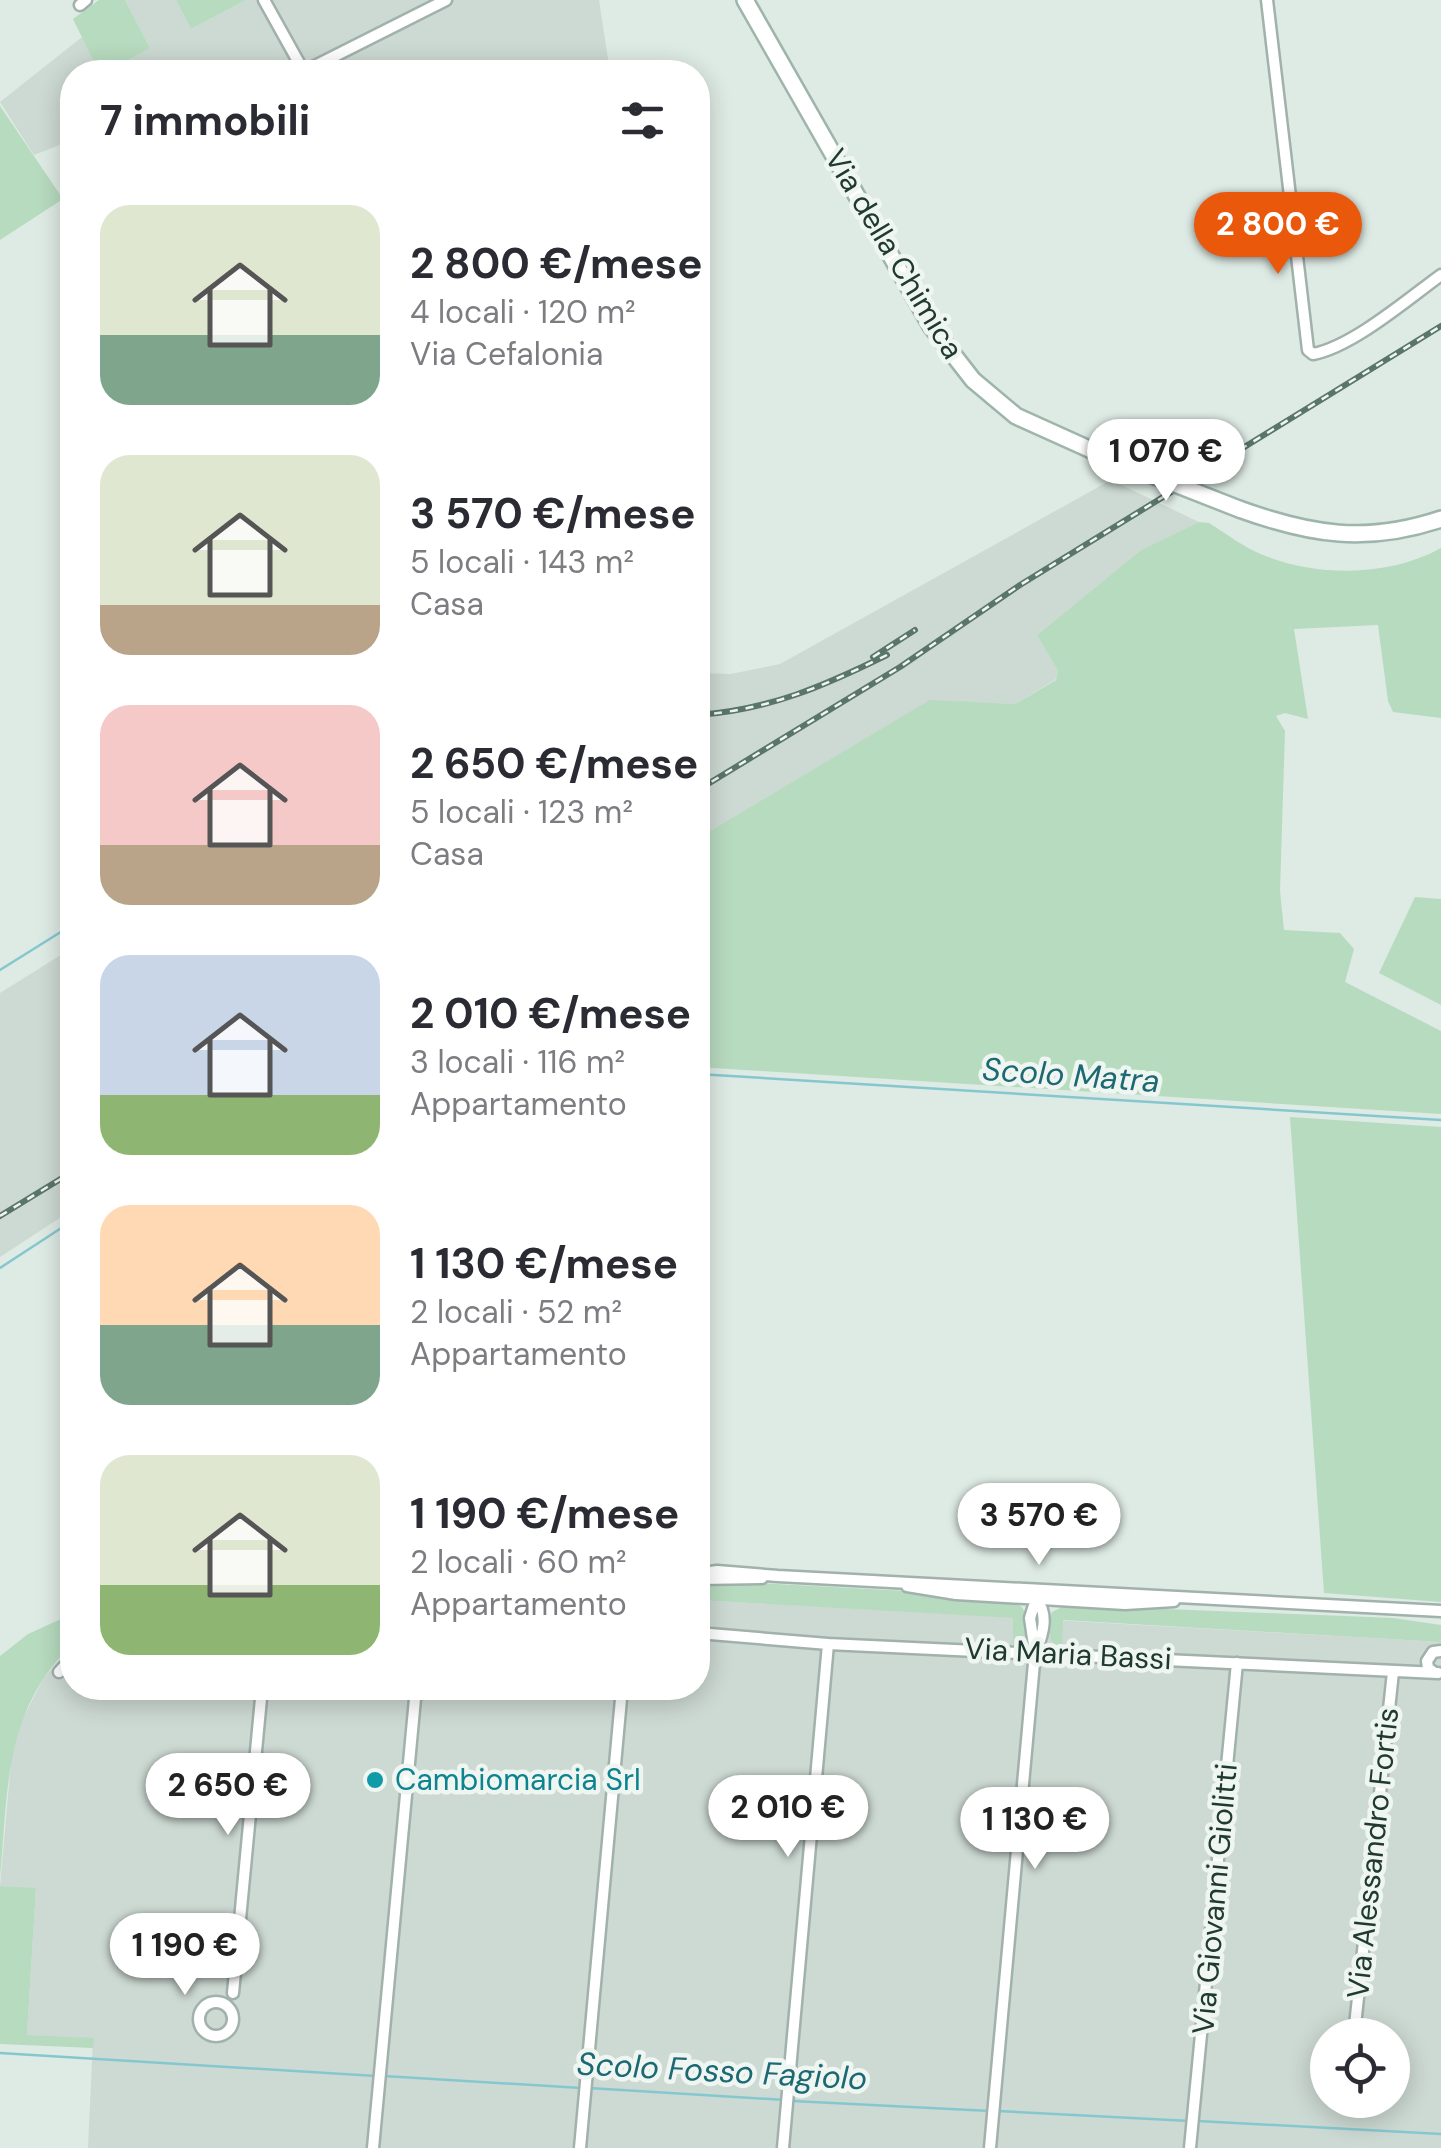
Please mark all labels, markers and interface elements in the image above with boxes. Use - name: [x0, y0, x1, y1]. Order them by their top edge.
- text: 7 immobili: [100, 93, 310, 148]
- icon: filters: [615, 93, 670, 148]
- street label: Via della Chimica: [816, 141, 973, 366]
- pin: 2 800 €: [1186, 192, 1370, 277]
- text: 2 800 €: [1216, 203, 1340, 245]
- text: 2 800 €/mese: [410, 236, 702, 291]
- icon: home: [180, 245, 300, 365]
- text: 4 locali · 120 m²: [410, 291, 636, 333]
- text: Via Cefalonia: [410, 333, 603, 375]
- pin: 1 070 €: [1074, 419, 1258, 504]
- text: 1 070 €: [1109, 430, 1223, 472]
- text: 3 570 €/mese: [410, 486, 696, 541]
- icon: home: [180, 495, 300, 615]
- text: 5 locali · 143 m²: [410, 541, 634, 583]
- text: Casa: [410, 583, 484, 625]
- text: 2 650 €/mese: [410, 736, 698, 791]
- icon: home: [180, 745, 300, 865]
- text: 5 locali · 123 m²: [410, 791, 633, 833]
- text: Casa: [410, 833, 484, 875]
- text: 2 010 €/mese: [410, 986, 691, 1041]
- icon: home: [180, 995, 300, 1115]
- text: 3 locali · 116 m²: [410, 1041, 625, 1083]
- water label: Scolo Matra: [981, 1048, 1161, 1102]
- text: Appartamento: [410, 1083, 627, 1125]
- text: 1 130 €/mese: [410, 1236, 678, 1291]
- icon: home: [180, 1245, 300, 1365]
- text: 2 locali · 52 m²: [410, 1291, 622, 1333]
- text: Appartamento: [410, 1333, 627, 1375]
- pin: 3 570 €: [947, 1483, 1131, 1568]
- text: 1 190 €/mese: [410, 1486, 679, 1541]
- text: 3 570 €: [980, 1494, 1098, 1536]
- icon: home: [180, 1495, 300, 1615]
- text: 2 locali · 60 m²: [410, 1541, 627, 1583]
- text: Appartamento: [410, 1583, 627, 1625]
- street label: Via Maria Bassi: [963, 1629, 1173, 1678]
- street label: Via Alessandro Fortis: [1338, 1706, 1407, 2000]
- pin: 2 650 €: [136, 1753, 320, 1838]
- place label: Cambiomarcia Srl: [395, 1760, 641, 1799]
- street label: Via Giovanni Giolitti: [1183, 1762, 1246, 2036]
- text: 2 650 €: [168, 1764, 288, 1806]
- marker: Cambiomarcia Srl: [364, 1769, 386, 1791]
- pin: 2 010 €: [696, 1775, 880, 1860]
- text: 2 010 €: [730, 1786, 846, 1828]
- pin: 1 130 €: [943, 1787, 1127, 1872]
- text: 1 130 €: [982, 1798, 1088, 1840]
- pin: 1 190 €: [93, 1913, 277, 1998]
- text: 1 190 €: [132, 1924, 238, 1966]
- map controls: [1310, 2018, 1410, 2118]
- button: locate: [1310, 2018, 1410, 2118]
- water label: Scolo Fosso Fagiolo: [576, 2042, 868, 2100]

